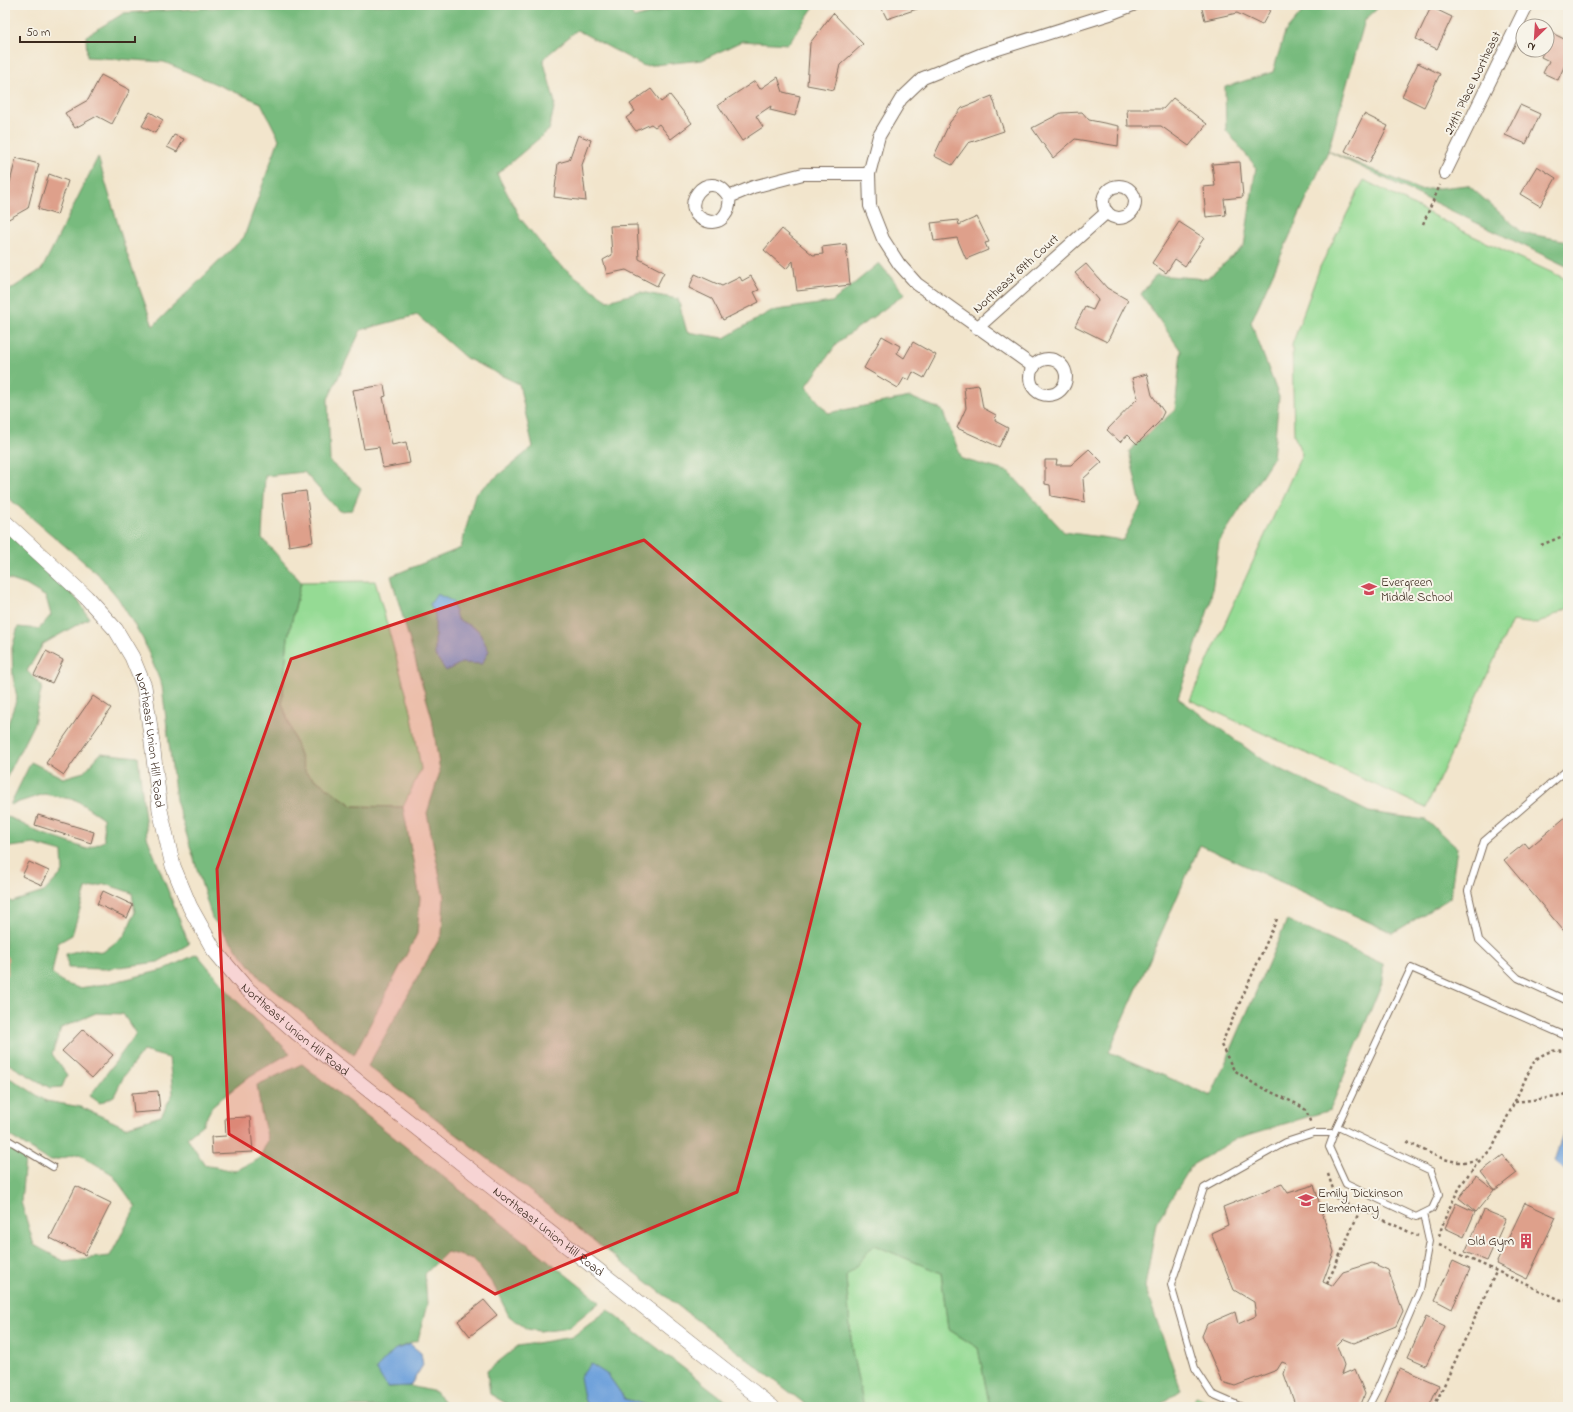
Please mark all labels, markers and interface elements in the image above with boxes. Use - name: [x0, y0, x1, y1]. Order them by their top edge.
- scale bar: [20, 18, 135, 44]
- north arrow: [1515, 18, 1555, 58]
- text: 50 m: [26, 24, 50, 42]
- street label: 211th Place Northeast: [1440, 27, 1507, 138]
- text: N: [1524, 37, 1538, 55]
- street label: Northeast 69th Court: [969, 230, 1064, 318]
- place label: Evergreen Middle School: [1381, 573, 1453, 607]
- school or university icon: Evergreen Middle School: [1360, 580, 1378, 598]
- street label: Northeast Union Hill Road: [130, 669, 169, 809]
- street label: Northeast Union Hill Road: [237, 978, 354, 1081]
- street label: Northeast Union Hill Road: [489, 1182, 609, 1282]
- place label: Emily Dickinson Elementary: [1318, 1184, 1403, 1219]
- school or university icon: Emily Dickinson Elementary: [1297, 1191, 1315, 1209]
- place label: Old Gym: [1467, 1232, 1514, 1252]
- building icon: Old Gym: [1517, 1232, 1535, 1250]

